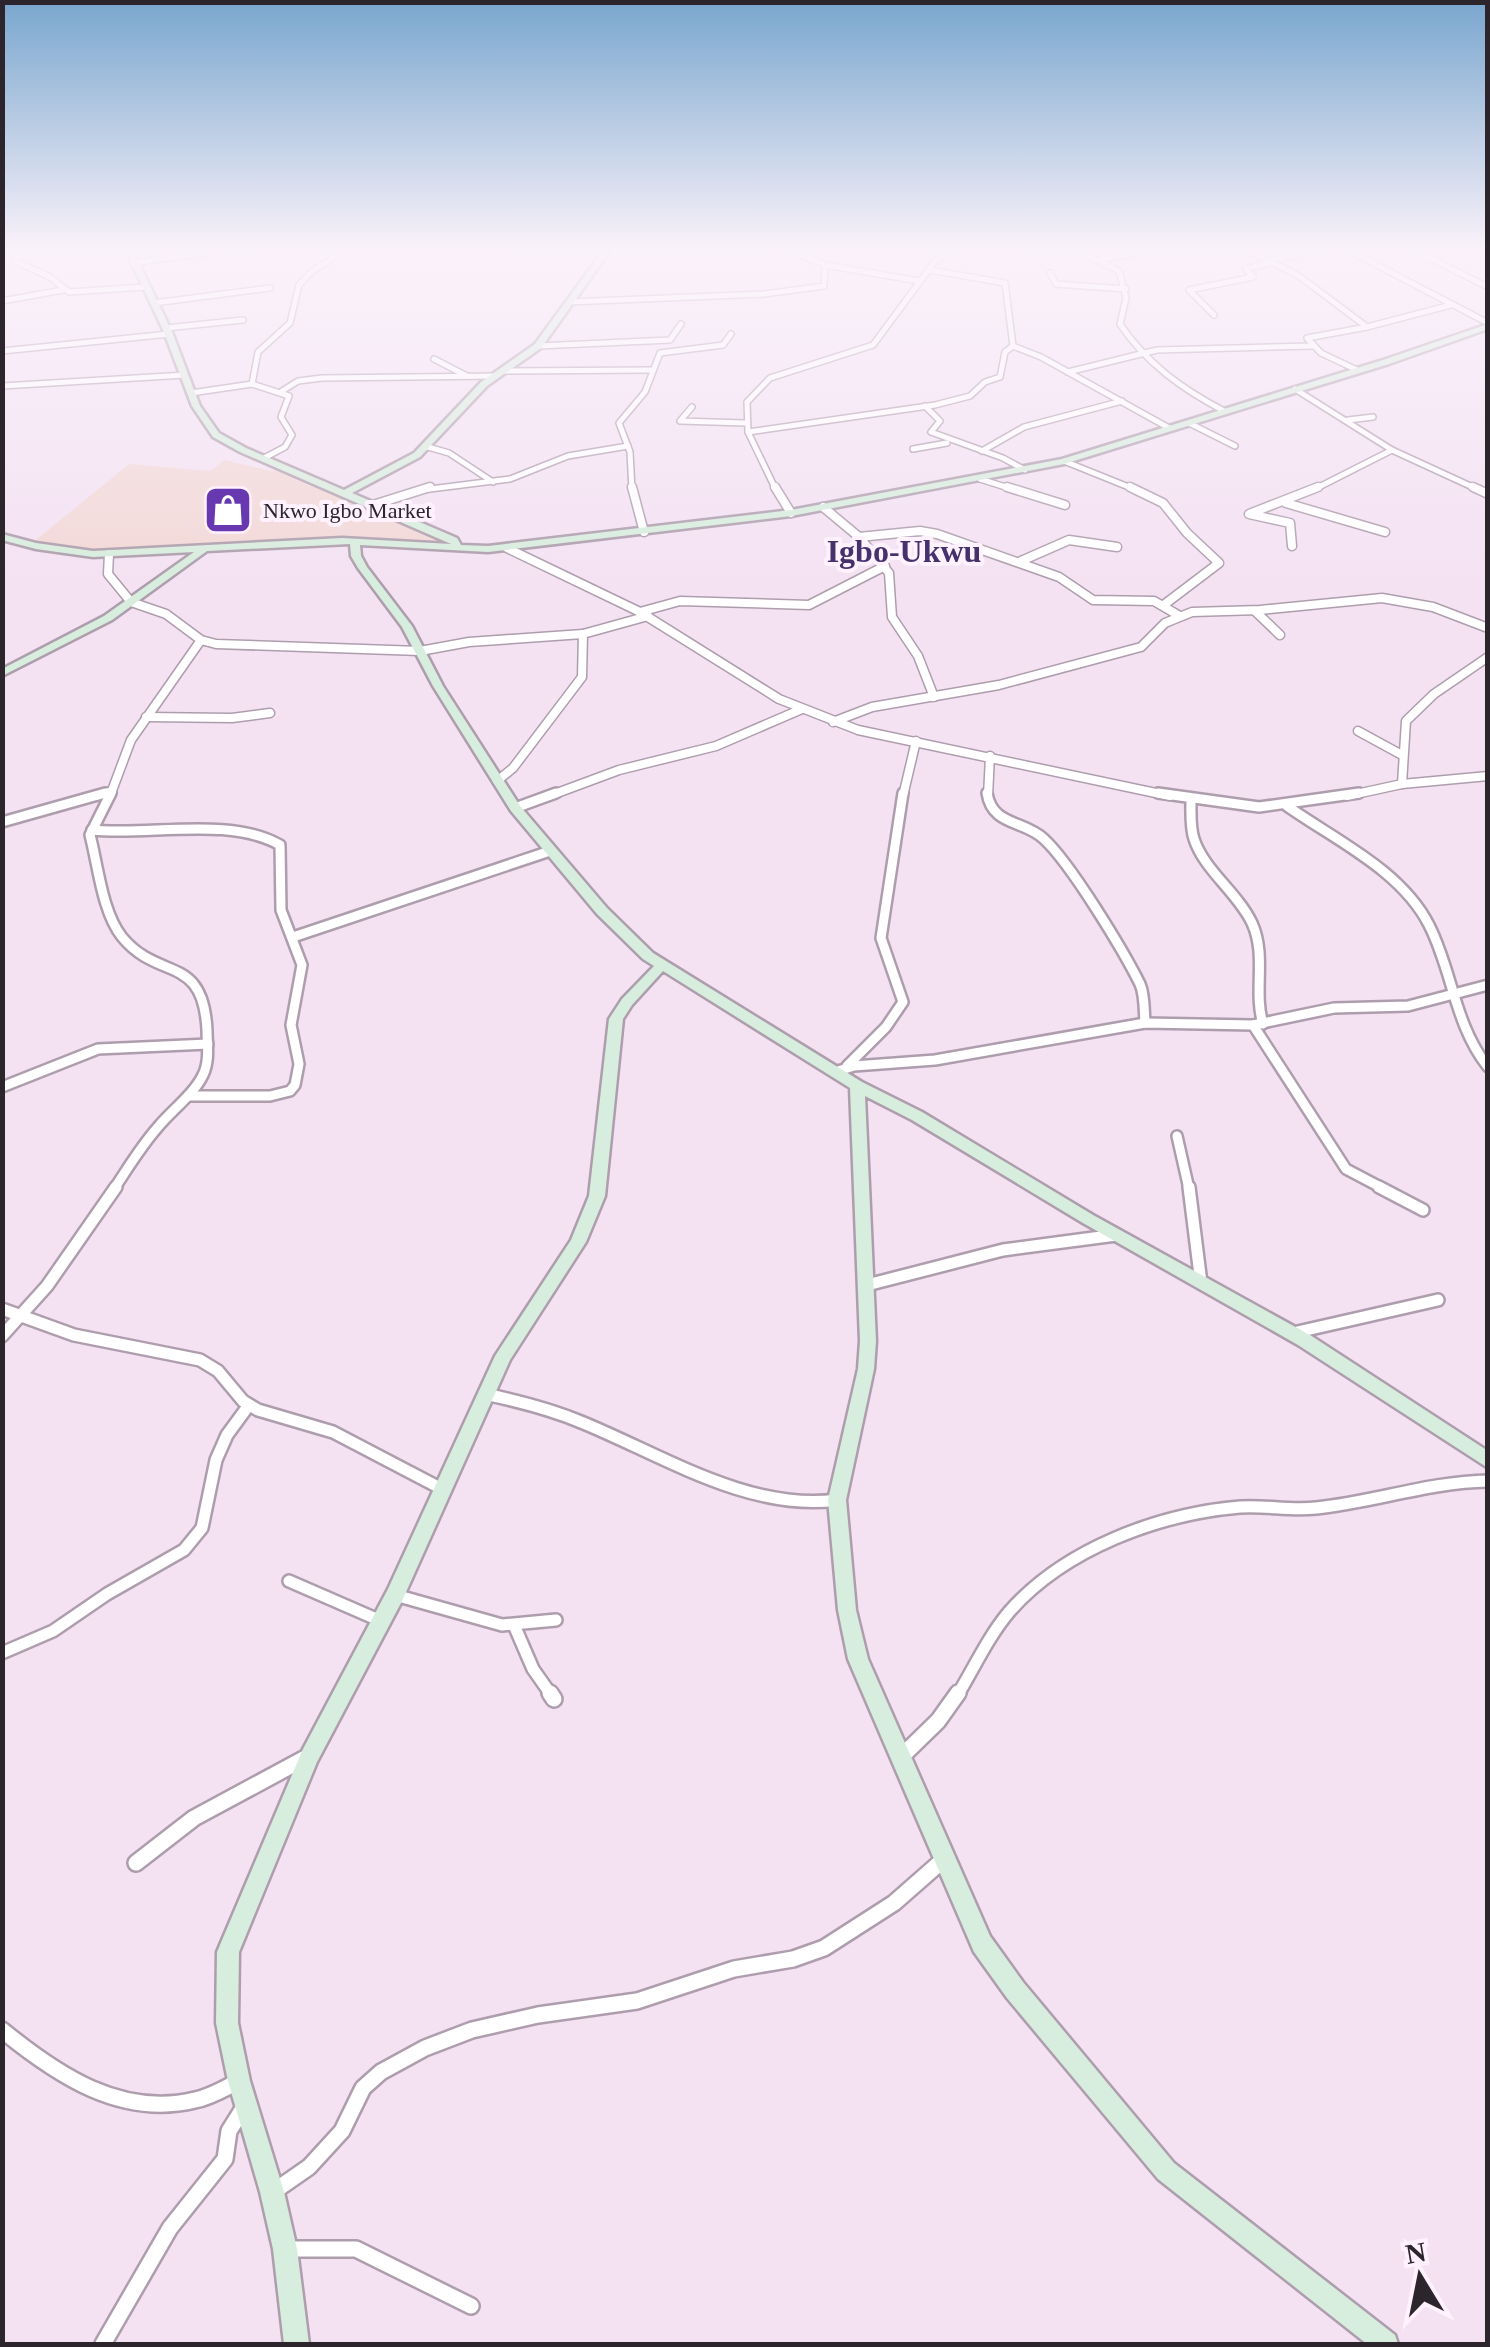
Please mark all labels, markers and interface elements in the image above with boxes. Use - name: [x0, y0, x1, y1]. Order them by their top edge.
- shop icon: Nkwo Igbo Market: [202, 484, 254, 536]
- place label: Nkwo Igbo Market: [263, 498, 432, 523]
- district label: Igbo-Ukwu: [827, 533, 981, 569]
- north arrow: [1370, 2227, 1470, 2327]
- text: N: [1403, 2236, 1428, 2270]

